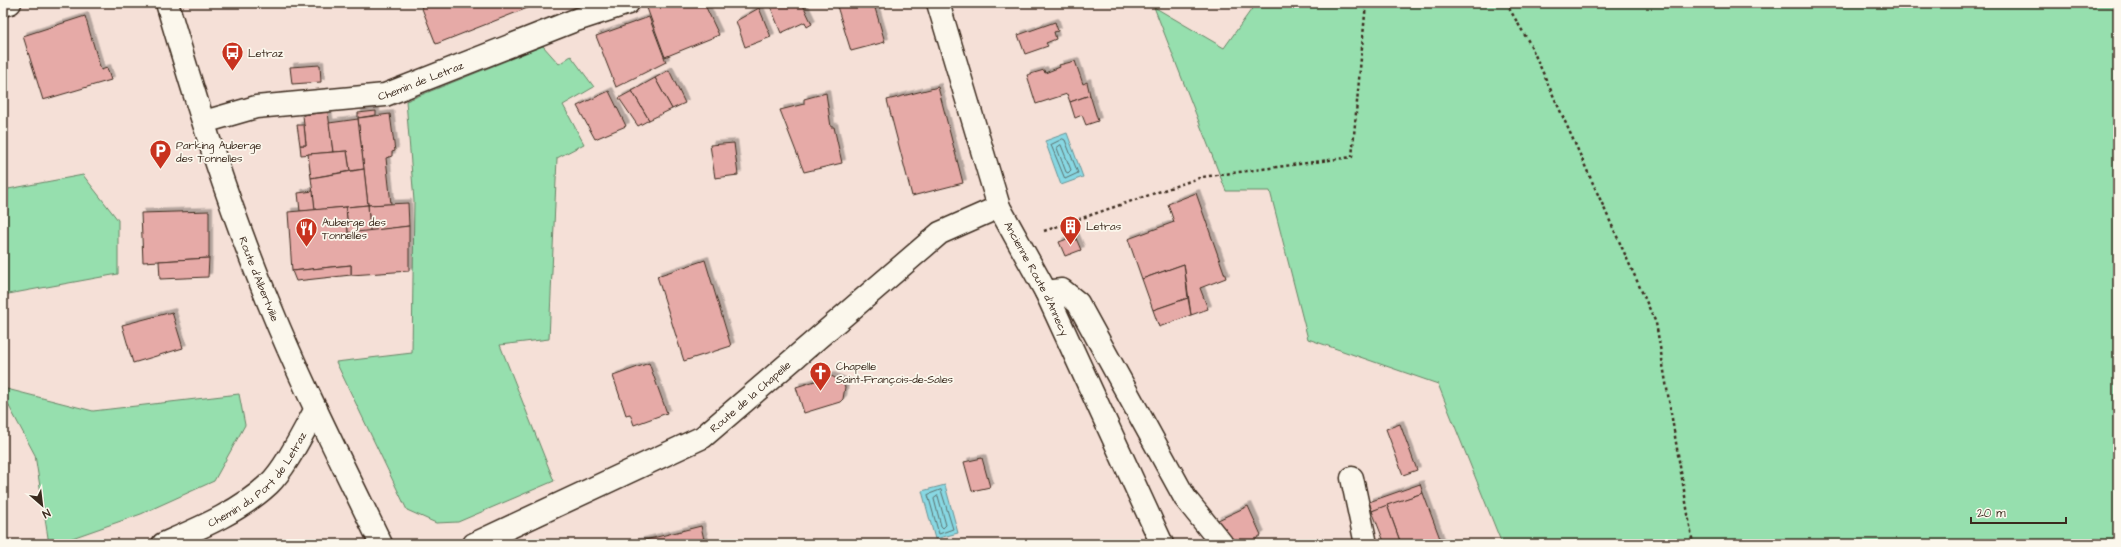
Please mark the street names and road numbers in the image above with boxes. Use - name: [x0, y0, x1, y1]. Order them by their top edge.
- street label: Chemin de Letraz: [377, 57, 466, 103]
- street label: Ancienne Route d'Annecy: [1001, 219, 1073, 339]
- street label: Route d'Albertville: [236, 234, 283, 324]
- street label: Route de la Chapelle: [706, 357, 794, 436]
- street label: Chemin du Port de Letraz: [205, 429, 310, 530]

